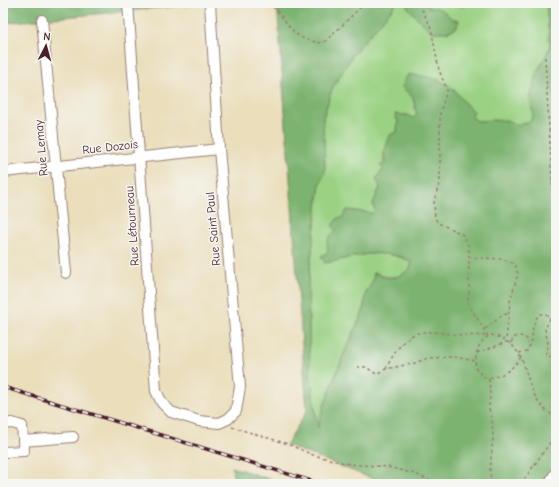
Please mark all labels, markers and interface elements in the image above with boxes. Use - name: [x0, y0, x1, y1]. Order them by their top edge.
- north arrow: [26, 26, 66, 66]
- text: N: [43, 30, 51, 43]
- street label: Rue Lemay: [32, 119, 50, 177]
- street label: Rue Dozois: [81, 137, 139, 157]
- street label: Rue Létourneau: [122, 185, 142, 267]
- street label: Rue Saint Paul: [203, 191, 223, 267]

